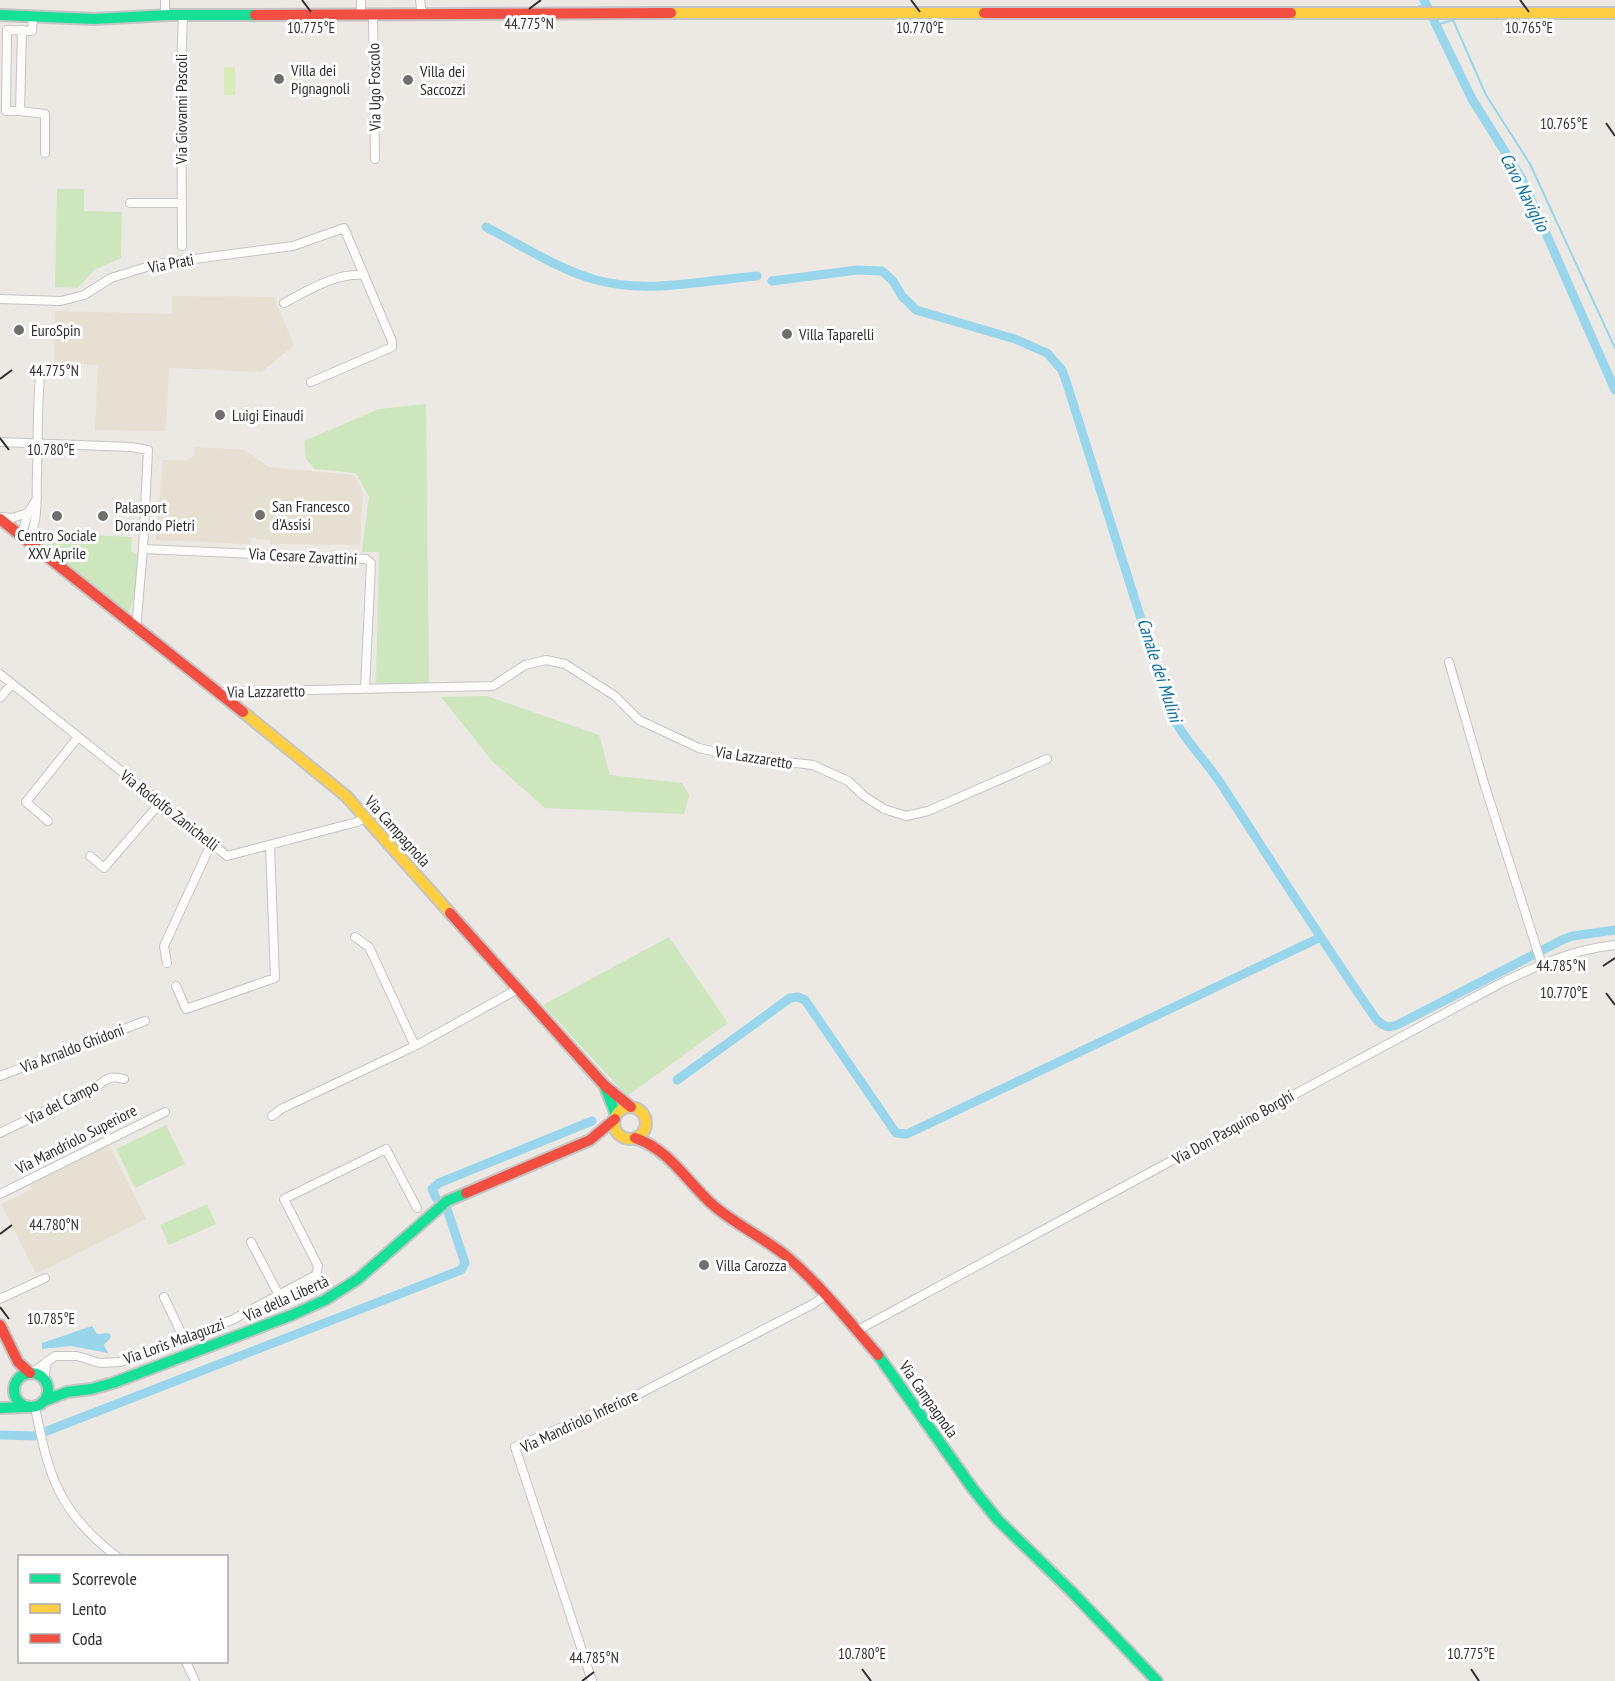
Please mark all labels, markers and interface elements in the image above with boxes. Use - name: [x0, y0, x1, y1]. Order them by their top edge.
- text: 44.775°N: [504, 14, 554, 33]
- text: 10.775°E: [287, 18, 335, 37]
- text: 10.770°E: [896, 18, 944, 37]
- text: 10.765°E: [1505, 18, 1553, 37]
- street label: Via Ugo Foscolo: [363, 43, 385, 132]
- street label: Via Giovanni Pascoli: [171, 54, 191, 165]
- place label: Villa dei Pignagnoli: [290, 60, 350, 98]
- place label: Villa dei Saccozzi: [419, 61, 466, 99]
- marker: Villa dei Pignagnoli: [272, 72, 286, 86]
- marker: Villa dei Saccozzi: [401, 73, 415, 87]
- text: 10.765°E: [1540, 114, 1588, 133]
- water label: Cavo Naviglio: [1495, 149, 1555, 236]
- street label: Via Prati: [145, 249, 196, 277]
- place label: EuroSpin: [31, 320, 80, 340]
- marker: EuroSpin: [12, 323, 26, 337]
- place label: Villa Taparelli: [798, 324, 874, 344]
- marker: Villa Taparelli: [780, 327, 794, 341]
- text: 44.775°N: [29, 361, 79, 380]
- place label: Luigi Einaudi: [232, 405, 304, 425]
- marker: Luigi Einaudi: [213, 408, 227, 422]
- text: 10.780°E: [27, 440, 75, 459]
- place label: San Francesco d'Assisi: [272, 496, 350, 534]
- place label: Palasport Dorando Pietri: [115, 497, 195, 535]
- marker: San Francesco d'Assisi: [253, 508, 267, 522]
- marker: Centro Sociale XXV Aprile: [50, 509, 64, 523]
- marker: Palasport Dorando Pietri: [96, 509, 110, 523]
- place label: Centro Sociale XXV Aprile: [17, 525, 97, 563]
- street label: Via Cesare Zavattini: [247, 543, 358, 569]
- water label: Canale dei Mulini: [1132, 615, 1188, 727]
- street label: Via Lazzaretto: [226, 680, 305, 702]
- street label: Via Lazzaretto: [713, 741, 794, 773]
- street label: Via Rodolfo Zanichelli: [116, 765, 224, 855]
- street label: Via Campagnola: [360, 791, 435, 871]
- text: 44.785°N: [1536, 956, 1586, 975]
- text: 10.770°E: [1540, 983, 1588, 1002]
- street label: Via Arnaldo Ghidoni: [16, 1019, 127, 1077]
- street label: Via del Campo: [21, 1075, 102, 1129]
- street label: Via Don Pasquino Borghi: [1168, 1085, 1297, 1169]
- street label: Via Mandriolo Superiore: [11, 1100, 140, 1179]
- text: 44.780°N: [29, 1215, 79, 1234]
- place label: Villa Carozza: [715, 1255, 787, 1275]
- marker: Villa Carozza: [697, 1258, 711, 1272]
- street label: Via della Libertà: [240, 1270, 331, 1326]
- text: 10.785°E: [27, 1309, 75, 1328]
- street label: Via Loris Malaguzzi: [120, 1314, 227, 1369]
- street label: Via Campagnola: [895, 1356, 963, 1441]
- street label: Via Mandriolo Inferiore: [516, 1385, 641, 1457]
- legend: [18, 1555, 228, 1663]
- text: Scorrevole: [72, 1567, 137, 1590]
- text: Lento: [72, 1597, 107, 1620]
- text: Coda: [72, 1627, 103, 1650]
- text: 10.780°E: [838, 1644, 886, 1663]
- text: 10.775°E: [1447, 1644, 1495, 1663]
- text: 44.785°N: [569, 1648, 619, 1667]

